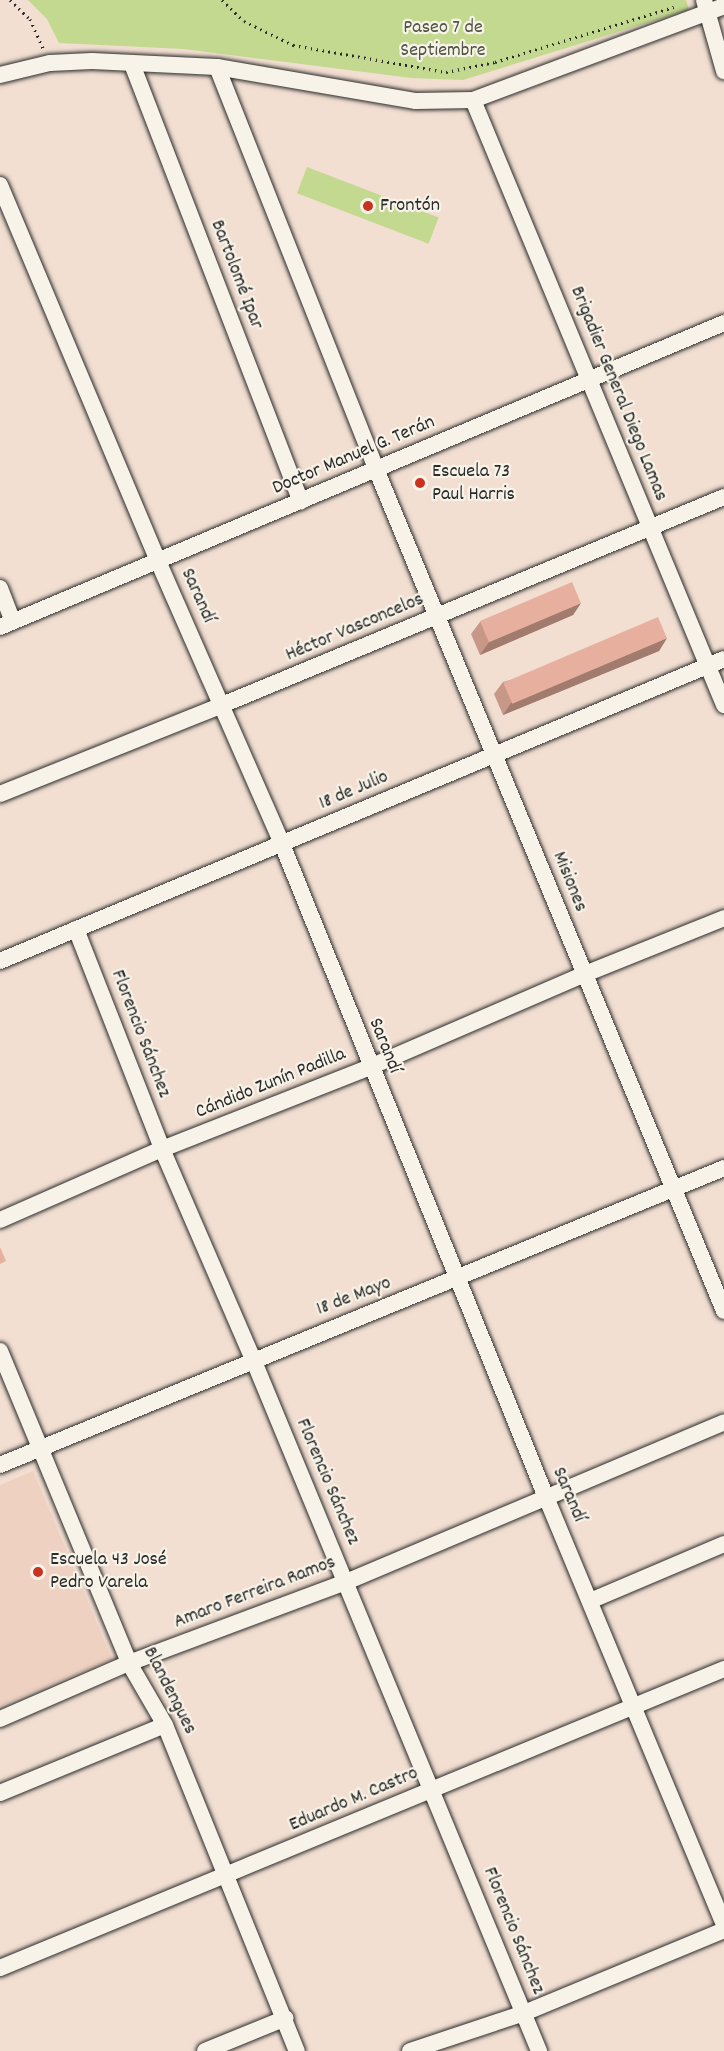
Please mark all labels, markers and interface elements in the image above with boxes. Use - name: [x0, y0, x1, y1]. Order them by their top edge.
- park label: Paseo 7 de Septiembre: [400, 16, 486, 63]
- place label: Frontón: [380, 194, 440, 218]
- marker: Frontón: [361, 199, 375, 213]
- street label: Bartolomé Ipar: [204, 217, 268, 333]
- street label: Brigadier General Diego Lamas: [564, 283, 672, 505]
- street label: Doctor Manuel G. Terán: [269, 411, 439, 501]
- place label: Escuela 73 Paul Harris: [432, 460, 515, 507]
- marker: Escuela 73 Paul Harris: [413, 476, 427, 490]
- street label: Sarandí: [174, 565, 220, 627]
- street label: Héctor Vasconcelos: [282, 588, 428, 668]
- street label: 18 de Julio: [316, 766, 392, 816]
- street label: Misiones: [546, 848, 592, 916]
- street label: Florencio Sánchez: [105, 967, 175, 1101]
- street label: Sarandí: [362, 1015, 406, 1077]
- street label: Cándido Zunín Padilla: [193, 1043, 349, 1125]
- street label: 18 de Mayo: [313, 1272, 395, 1322]
- street label: Florencio Sánchez: [290, 1415, 364, 1549]
- street label: Sarandí: [546, 1464, 590, 1526]
- place label: Escuela 43 José Pedro Varela: [50, 1548, 167, 1595]
- street label: Amaro Ferreira Ramos: [171, 1551, 339, 1635]
- marker: Escuela 43 José Pedro Varela: [31, 1565, 45, 1579]
- street label: Blandengues: [137, 1643, 201, 1739]
- street label: Eduardo M. Castro: [286, 1762, 422, 1838]
- street label: Florencio Sánchez: [477, 1864, 549, 1998]

